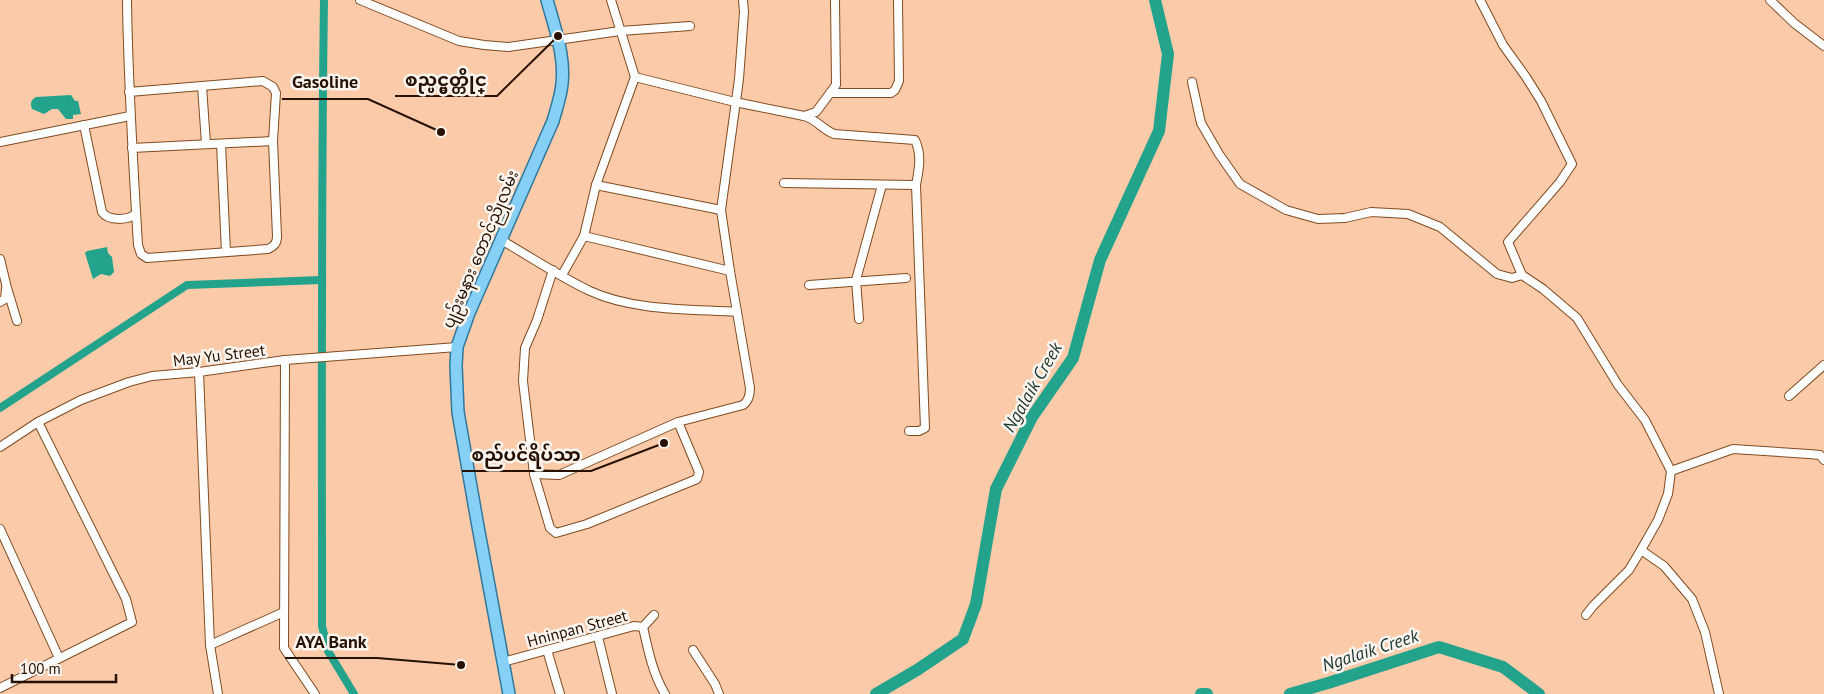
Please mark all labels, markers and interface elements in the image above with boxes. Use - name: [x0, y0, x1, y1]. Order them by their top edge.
- callout: စည္ပင္မွတ္တိုင္: [395, 63, 497, 96]
- callout: Gasoline: [282, 66, 368, 99]
- text: စည္ပင္မွတ္တိုင္: [405, 68, 487, 94]
- text: Gasoline: [292, 70, 358, 93]
- street label: ပျဉ်းမနား တောင်ညိုလမ်း: [437, 167, 526, 333]
- water label: Ngalaik Creek: [997, 337, 1067, 436]
- street label: May Yu Street: [172, 339, 267, 371]
- callout: စည်ပင်ရိပ်သာ: [462, 438, 591, 471]
- text: စည်ပင်ရိပ်သာ: [471, 443, 581, 469]
- street label: Hninpan Street: [525, 605, 630, 651]
- water label: Ngalaik Creek: [1319, 623, 1422, 676]
- callout: AYA Bank: [285, 625, 377, 658]
- text: AYA Bank: [295, 630, 367, 653]
- scale bar: [12, 652, 116, 684]
- text: 100 m: [20, 659, 61, 678]

